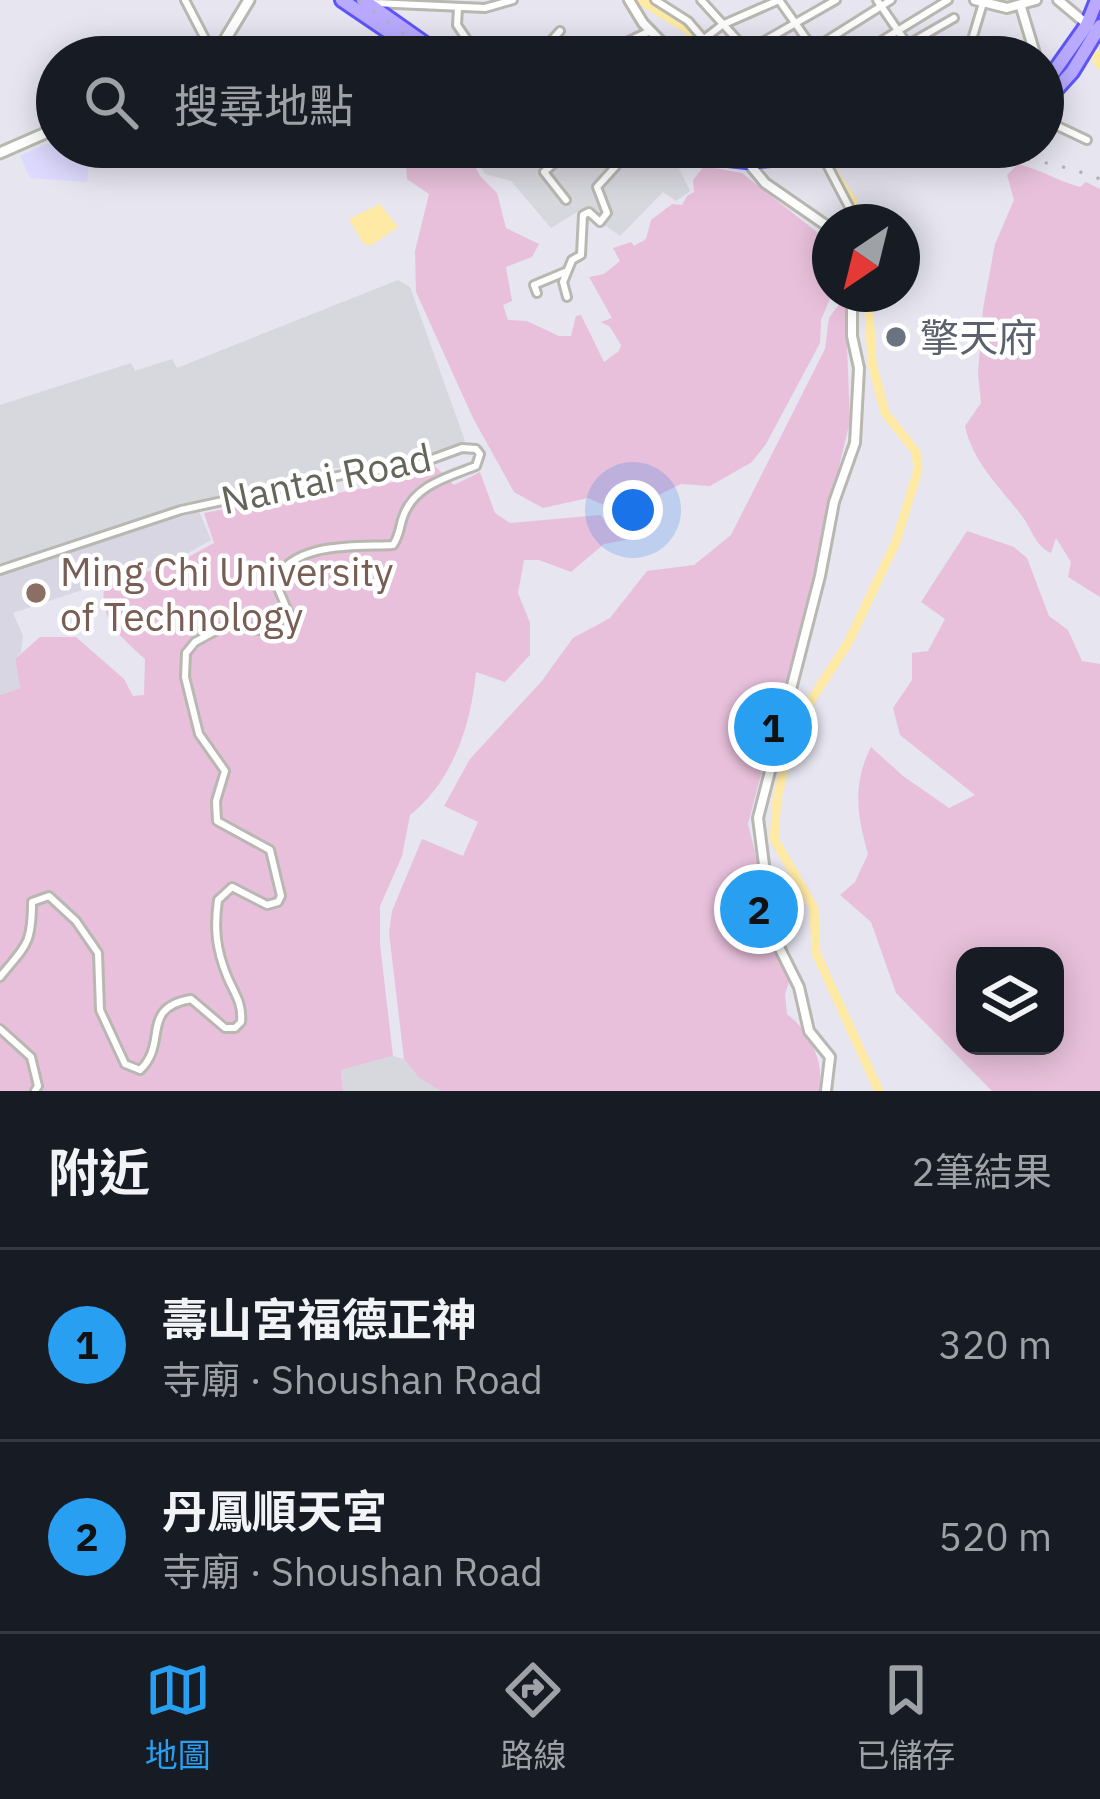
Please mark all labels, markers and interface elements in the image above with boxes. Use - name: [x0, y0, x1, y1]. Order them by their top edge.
- search box: [36, 36, 1064, 168]
- icon: search: [78, 69, 144, 135]
- text: 搜尋地點: [174, 76, 354, 134]
- north arrow: [812, 204, 920, 312]
- place label: 擎天府: [920, 312, 1037, 363]
- marker: 擎天府: [883, 324, 909, 350]
- street label: Nantai Road: [216, 431, 436, 525]
- your location: [603, 480, 663, 540]
- place label: Ming Chi University of Technology: [60, 546, 394, 642]
- marker: Ming Chi University of Technology: [23, 580, 49, 606]
- pin: 1: [734, 682, 812, 772]
- pin: 2: [720, 864, 798, 954]
- map controls: [956, 947, 1064, 1055]
- button: layers: [956, 947, 1064, 1055]
- text: 附近: [48, 1139, 150, 1205]
- text: 2筆結果: [912, 1146, 1052, 1197]
- text: 壽山宮福德正神: [162, 1290, 477, 1348]
- text: 1: [75, 1319, 99, 1370]
- text: 320 m: [939, 1319, 1052, 1370]
- text: 寺廟 · Shoushan Road: [162, 1354, 543, 1405]
- text: 丹鳳順天宮: [162, 1482, 387, 1540]
- text: 2: [75, 1511, 99, 1562]
- text: 520 m: [939, 1511, 1052, 1562]
- text: 寺廟 · Shoushan Road: [162, 1546, 543, 1597]
- tab: 地圖: [145, 1657, 211, 1777]
- tab: 路線: [500, 1657, 566, 1777]
- tab: 已儲存: [856, 1657, 955, 1777]

